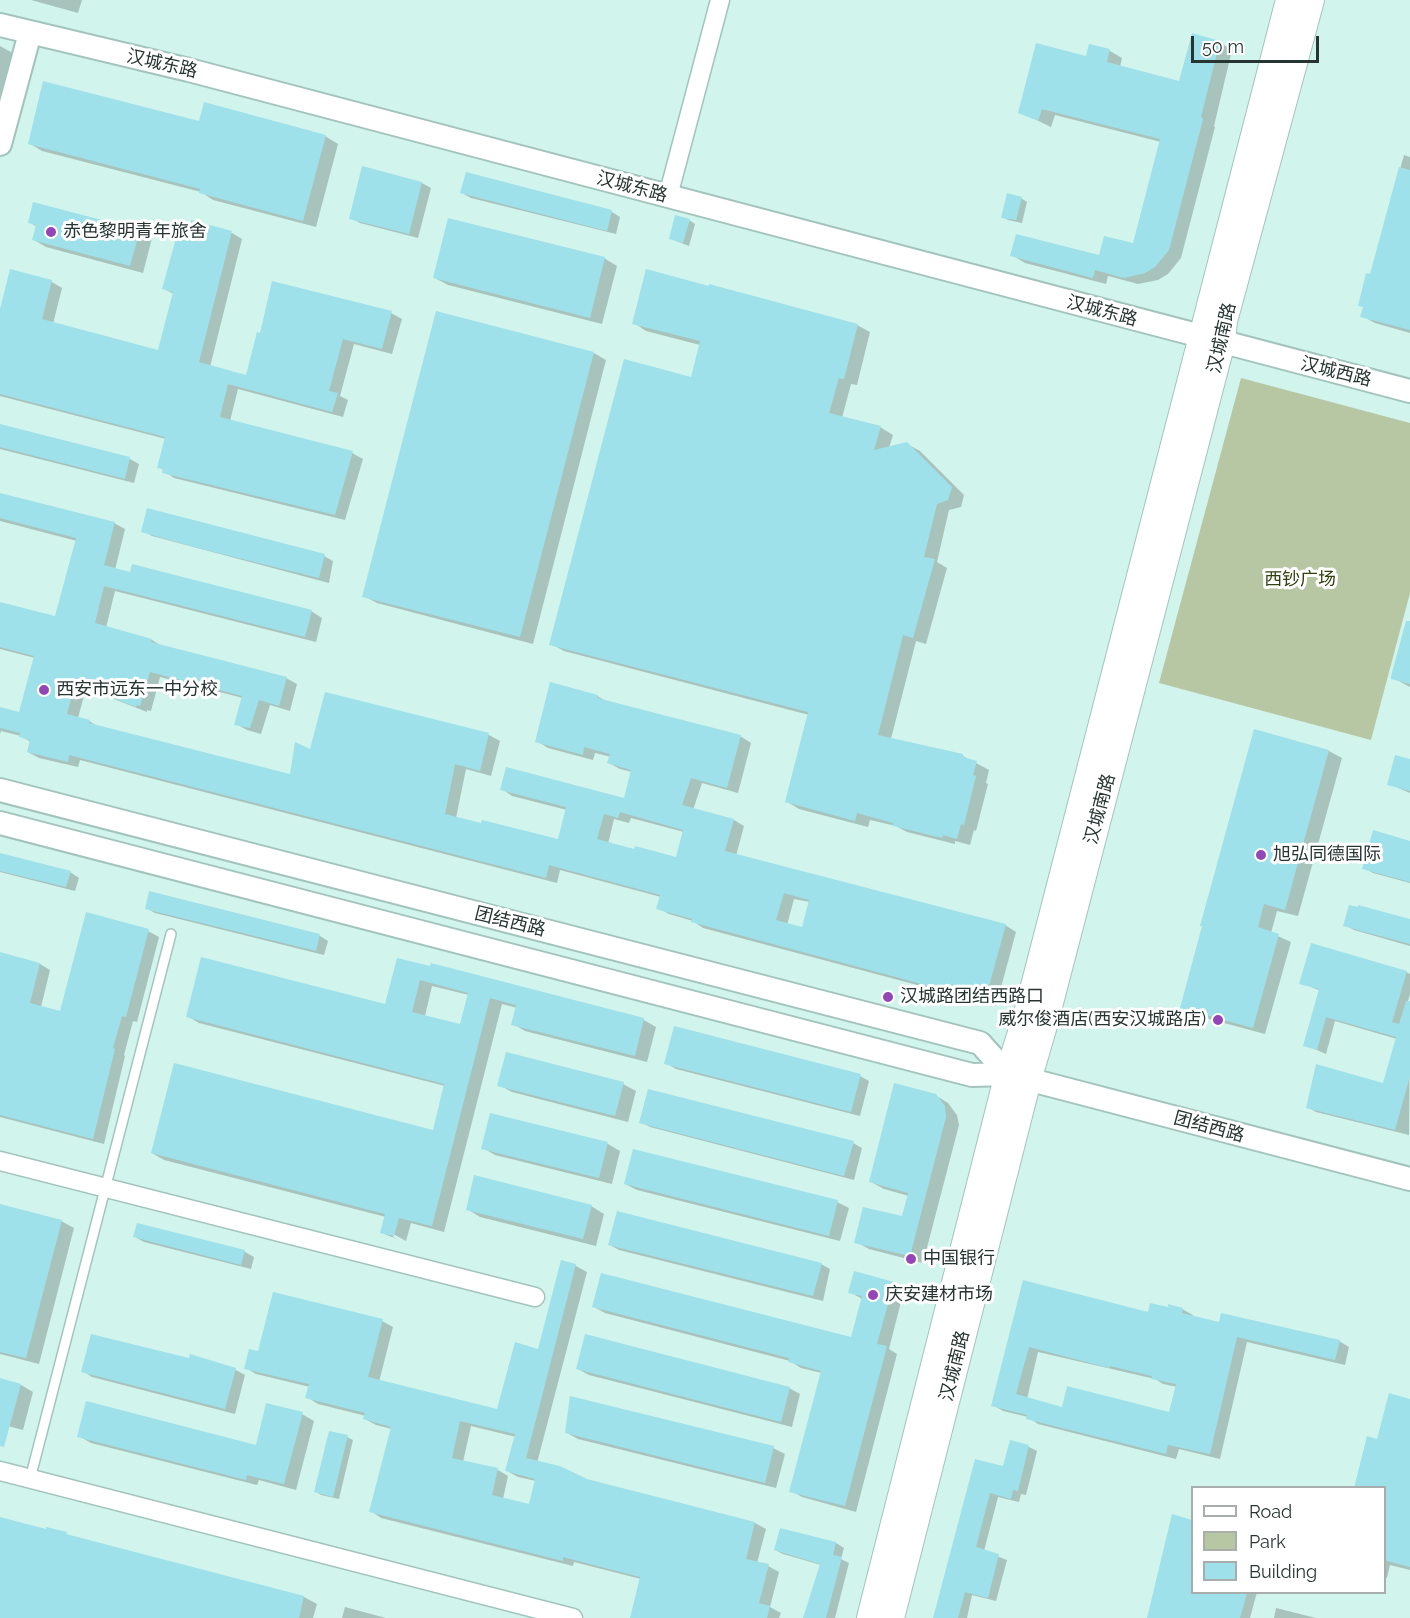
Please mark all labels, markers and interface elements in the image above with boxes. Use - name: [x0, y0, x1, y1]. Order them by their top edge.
- scale bar: [1194, 24, 1322, 62]
- text: 50 m: [1202, 36, 1244, 57]
- street label: 汉城东路: [124, 45, 200, 83]
- street label: 汉城东路: [594, 167, 670, 207]
- place label: 赤色黎明青年旅舍: [63, 221, 207, 243]
- marker: 赤色黎明青年旅舍: [44, 225, 58, 239]
- street label: 汉城东路: [1064, 291, 1140, 331]
- street label: 汉城南路: [1203, 300, 1241, 376]
- street label: 汉城西路: [1298, 353, 1374, 391]
- park label: 西钞广场: [1264, 569, 1336, 591]
- place label: 西安市远东一中分校: [56, 679, 218, 701]
- marker: 西安市远东一中分校: [37, 683, 51, 697]
- street label: 汉城南路: [1080, 771, 1120, 847]
- place label: 旭弘同德国际: [1273, 844, 1381, 866]
- marker: 旭弘同德国际: [1254, 848, 1268, 862]
- street label: 团结西路: [472, 903, 548, 941]
- place label: 汉城路团结西路口: [900, 986, 1044, 1008]
- marker: 汉城路团结西路口: [881, 990, 895, 1004]
- place label: 威尔俊酒店(西安汉城路店): [998, 1009, 1206, 1031]
- marker: 威尔俊酒店(西安汉城路店): [1211, 1013, 1225, 1027]
- street label: 团结西路: [1171, 1107, 1247, 1147]
- place label: 中国银行: [923, 1248, 995, 1270]
- marker: 中国银行: [904, 1252, 918, 1266]
- place label: 庆安建材市场: [885, 1284, 993, 1306]
- marker: 庆安建材市场: [866, 1288, 880, 1302]
- street label: 汉城南路: [936, 1328, 974, 1404]
- legend: [1191, 1486, 1386, 1594]
- text: Road: [1249, 1501, 1292, 1522]
- text: Park: [1249, 1531, 1286, 1552]
- text: Building: [1249, 1561, 1317, 1582]

